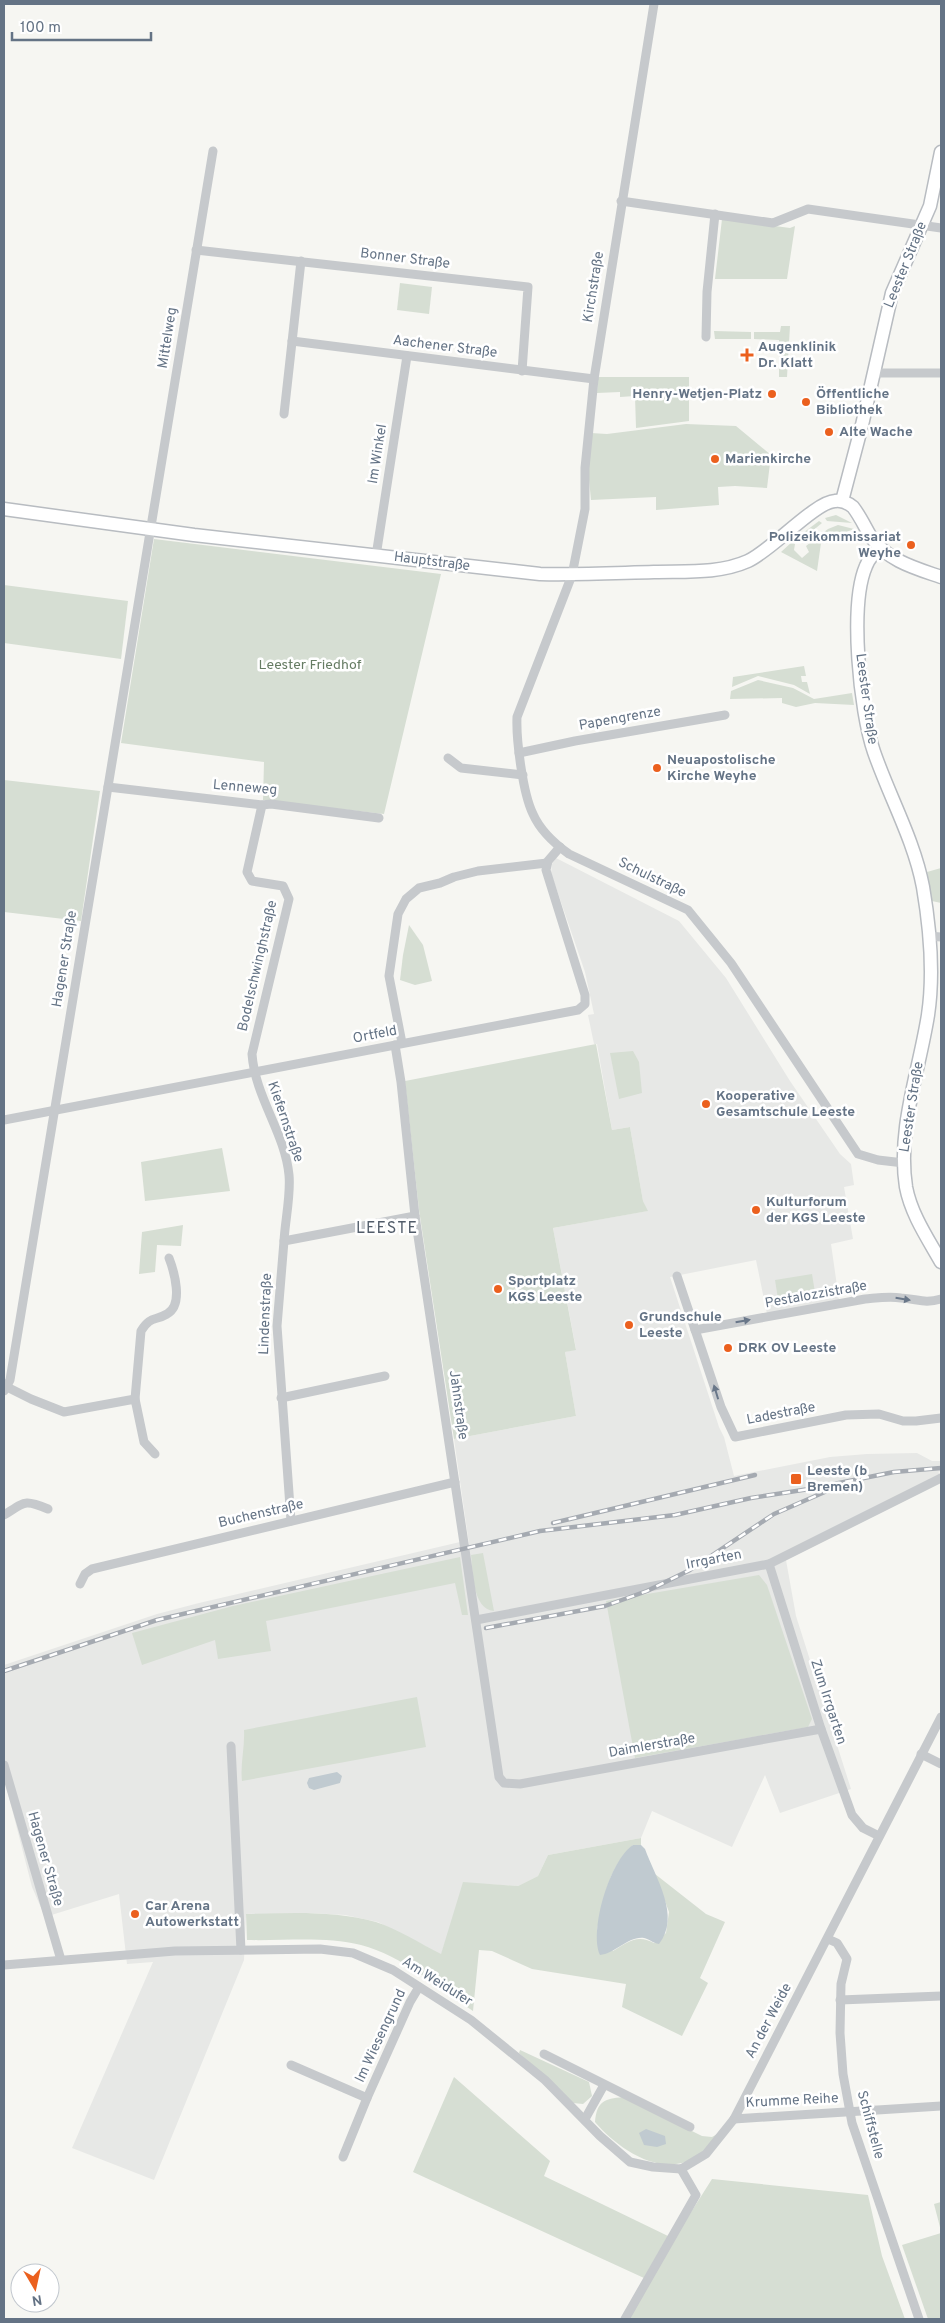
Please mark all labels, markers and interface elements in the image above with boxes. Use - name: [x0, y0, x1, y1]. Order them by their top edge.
- scale bar: [12, 10, 151, 42]
- text: 100 m: [20, 19, 61, 38]
- street label: Leester Straße: [881, 219, 931, 311]
- street label: Bonner Straße: [359, 245, 451, 273]
- street label: Kirchstraße: [580, 250, 608, 324]
- street label: Mittelweg: [155, 306, 181, 370]
- street label: Aachener Straße: [392, 332, 498, 362]
- place label: Augenklinik Dr. Klatt: [758, 339, 836, 372]
- marker: Augenklinik Dr. Klatt: [740, 348, 754, 362]
- place label: Henry-Wetjen-Platz: [632, 386, 762, 403]
- place label: Öffentliche Bibliothek: [816, 386, 890, 419]
- marker: Henry-Wetjen-Platz: [766, 388, 778, 400]
- marker: Öffentliche Bibliothek: [800, 396, 812, 408]
- street label: Im Winkel: [365, 423, 391, 485]
- place label: Alte Wache: [839, 424, 913, 441]
- marker: Alte Wache: [823, 426, 835, 438]
- place label: Marienkirche: [725, 451, 811, 468]
- marker: Marienkirche: [709, 453, 721, 465]
- place label: Polizeikommissariat Weyhe: [769, 529, 901, 562]
- marker: Polizeikommissariat Weyhe: [905, 539, 917, 551]
- street label: Hauptstraße: [393, 549, 471, 575]
- street label: Leester Straße: [851, 652, 881, 746]
- park label: Leester Friedhof: [259, 657, 362, 674]
- street label: Papengrenze: [578, 703, 662, 735]
- place label: Neuapostolische Kirche Weyhe: [667, 752, 776, 785]
- marker: Neuapostolische Kirche Weyhe: [651, 762, 663, 774]
- street label: Lenneweg: [212, 777, 278, 799]
- street label: Schulstraße: [615, 854, 689, 902]
- street label: Bodelschwinghstraße: [235, 899, 281, 1033]
- street label: Hagener Straße: [49, 909, 81, 1009]
- street label: Ortfeld: [352, 1022, 398, 1048]
- street label: Leester Straße: [896, 1060, 928, 1154]
- street label: Kiefernstraße: [263, 1079, 307, 1165]
- place label: Kooperative Gesamtschule Leeste: [716, 1088, 855, 1121]
- marker: Kooperative Gesamtschule Leeste: [700, 1098, 712, 1110]
- place label: Kulturforum der KGS Leeste: [766, 1194, 866, 1227]
- marker: Kulturforum der KGS Leeste: [750, 1204, 762, 1216]
- district label: LEESTE: [356, 1219, 418, 1239]
- street label: Lindenstraße: [256, 1273, 276, 1355]
- place label: Sportplatz KGS Leeste: [508, 1273, 583, 1306]
- street label: Pestalozzistraße: [764, 1278, 868, 1312]
- marker: Sportplatz KGS Leeste: [492, 1283, 504, 1295]
- one-way arrow: [895, 1295, 911, 1303]
- place label: Grundschule Leeste: [639, 1309, 722, 1342]
- one-way arrow: [735, 1317, 751, 1325]
- marker: Grundschule Leeste: [623, 1319, 635, 1331]
- place label: DRK OV Leeste: [738, 1340, 836, 1357]
- marker: DRK OV Leeste: [722, 1342, 734, 1354]
- street label: Jahnstraße: [445, 1369, 471, 1441]
- one-way arrow: [712, 1384, 719, 1399]
- street label: Ladestraße: [745, 1399, 817, 1429]
- place label: Leeste (b Bremen): [807, 1463, 867, 1496]
- marker: Leeste (b Bremen): [789, 1472, 803, 1486]
- street label: Buchenstraße: [217, 1496, 305, 1532]
- street label: Irrgarten: [685, 1546, 743, 1574]
- street label: Zum Irrgarten: [806, 1657, 850, 1747]
- street label: Daimlerstraße: [607, 1730, 697, 1762]
- street label: Hagener Straße: [23, 1810, 67, 1908]
- place label: Car Arena Autowerkstatt: [145, 1898, 239, 1931]
- marker: Car Arena Autowerkstatt: [129, 1908, 141, 1920]
- street label: Am Weidufer: [399, 1954, 476, 2011]
- street label: An der Weide: [742, 1981, 796, 2061]
- street label: Im Wiesengrund: [352, 1987, 410, 2085]
- street label: Schiffstelle: [853, 2089, 887, 2161]
- street label: Krumme Reihe: [745, 2090, 839, 2112]
- north arrow: [10, 2263, 60, 2313]
- text: N: [30, 2290, 43, 2309]

